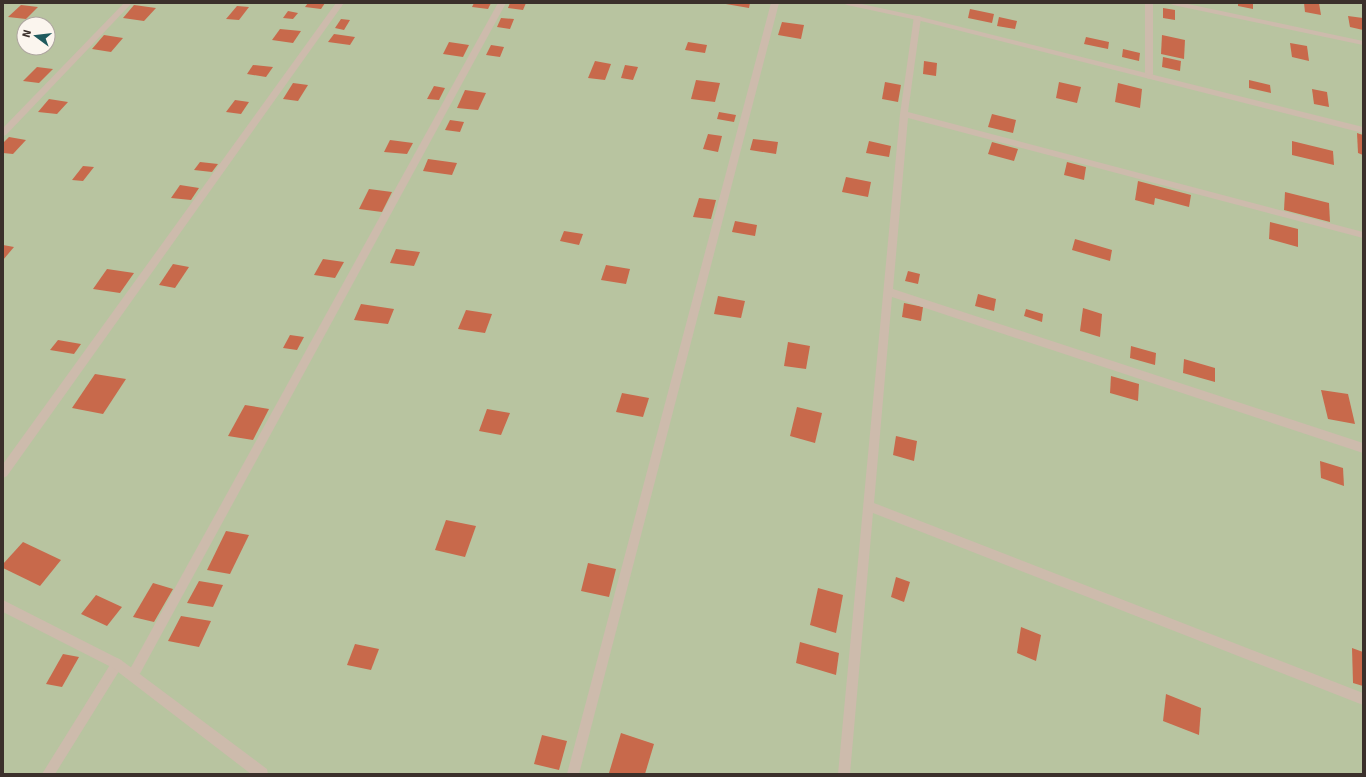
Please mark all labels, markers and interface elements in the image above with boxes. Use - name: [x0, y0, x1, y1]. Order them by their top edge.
- north arrow: [16, 16, 56, 56]
- text: N: [20, 28, 34, 39]

